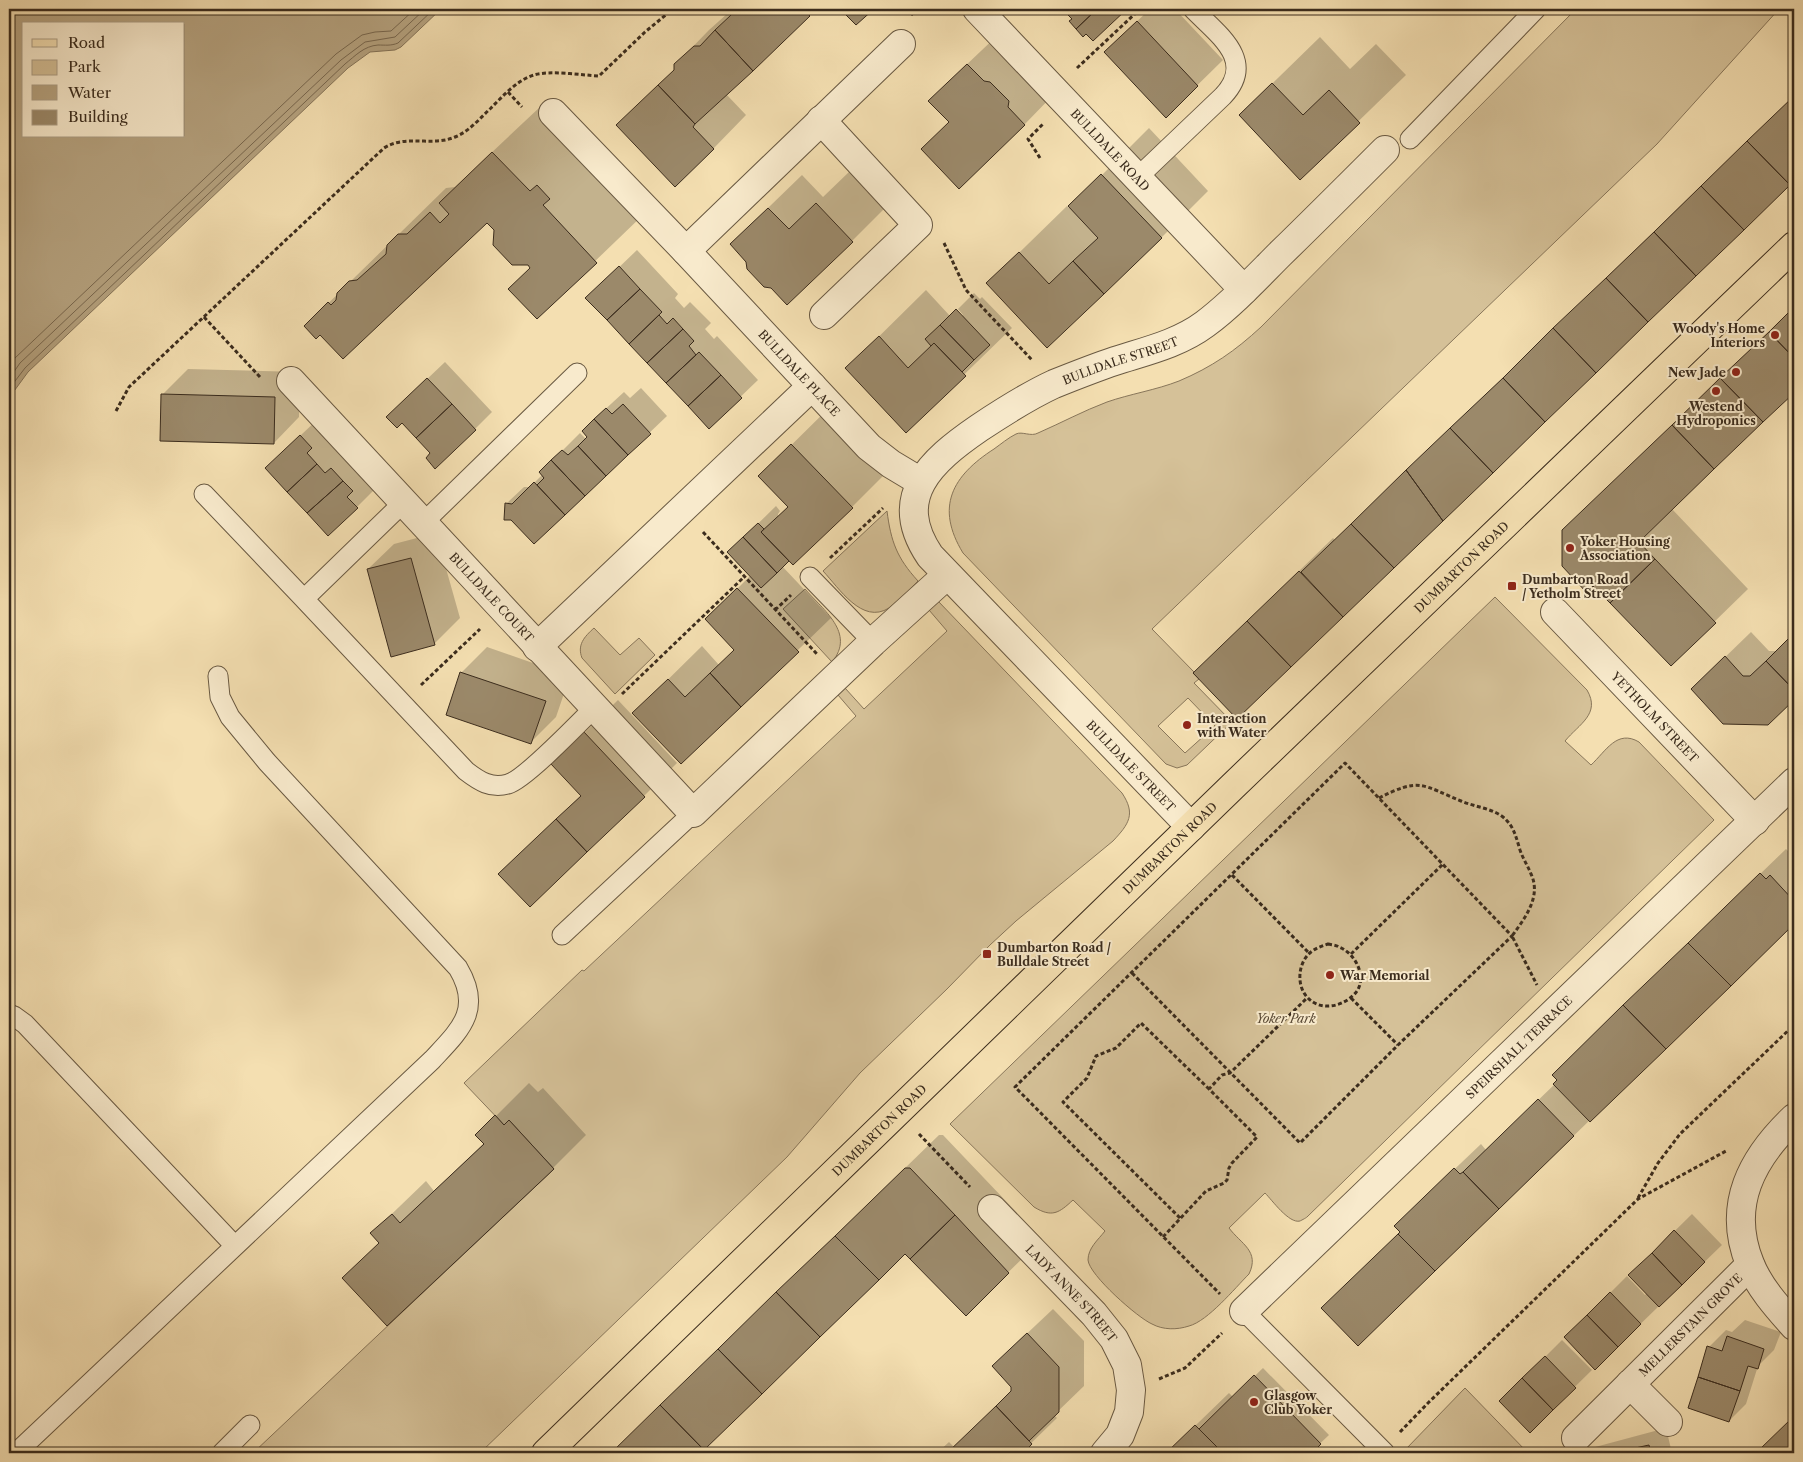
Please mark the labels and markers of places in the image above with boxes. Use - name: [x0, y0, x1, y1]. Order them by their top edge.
- place label: Woody's Home Interiors: [1672, 321, 1765, 350]
- marker: Woody's Home Interiors: [1769, 329, 1781, 341]
- place label: New Jade: [1668, 365, 1726, 380]
- marker: New Jade: [1730, 366, 1742, 378]
- marker: Westend Hydroponics: [1710, 385, 1722, 397]
- place label: Westend Hydroponics: [1676, 399, 1756, 428]
- place label: Yoker Housing Association: [1579, 534, 1671, 563]
- marker: Yoker Housing Association: [1564, 542, 1576, 554]
- place label: Dumbarton Road / Yetholm Street: [1522, 572, 1628, 601]
- marker: Dumbarton Road / Yetholm Street: [1506, 580, 1518, 592]
- place label: Interaction with Water: [1196, 711, 1267, 740]
- marker: Interaction with Water: [1181, 719, 1193, 731]
- place label: Dumbarton Road / Bulldale Street: [997, 940, 1111, 969]
- marker: Dumbarton Road / Bulldale Street: [981, 948, 993, 960]
- place label: War Memorial: [1339, 968, 1430, 983]
- marker: War Memorial: [1324, 969, 1336, 981]
- place label: Glasgow Club Yoker: [1264, 1388, 1332, 1417]
- marker: Glasgow Club Yoker: [1248, 1396, 1260, 1408]

